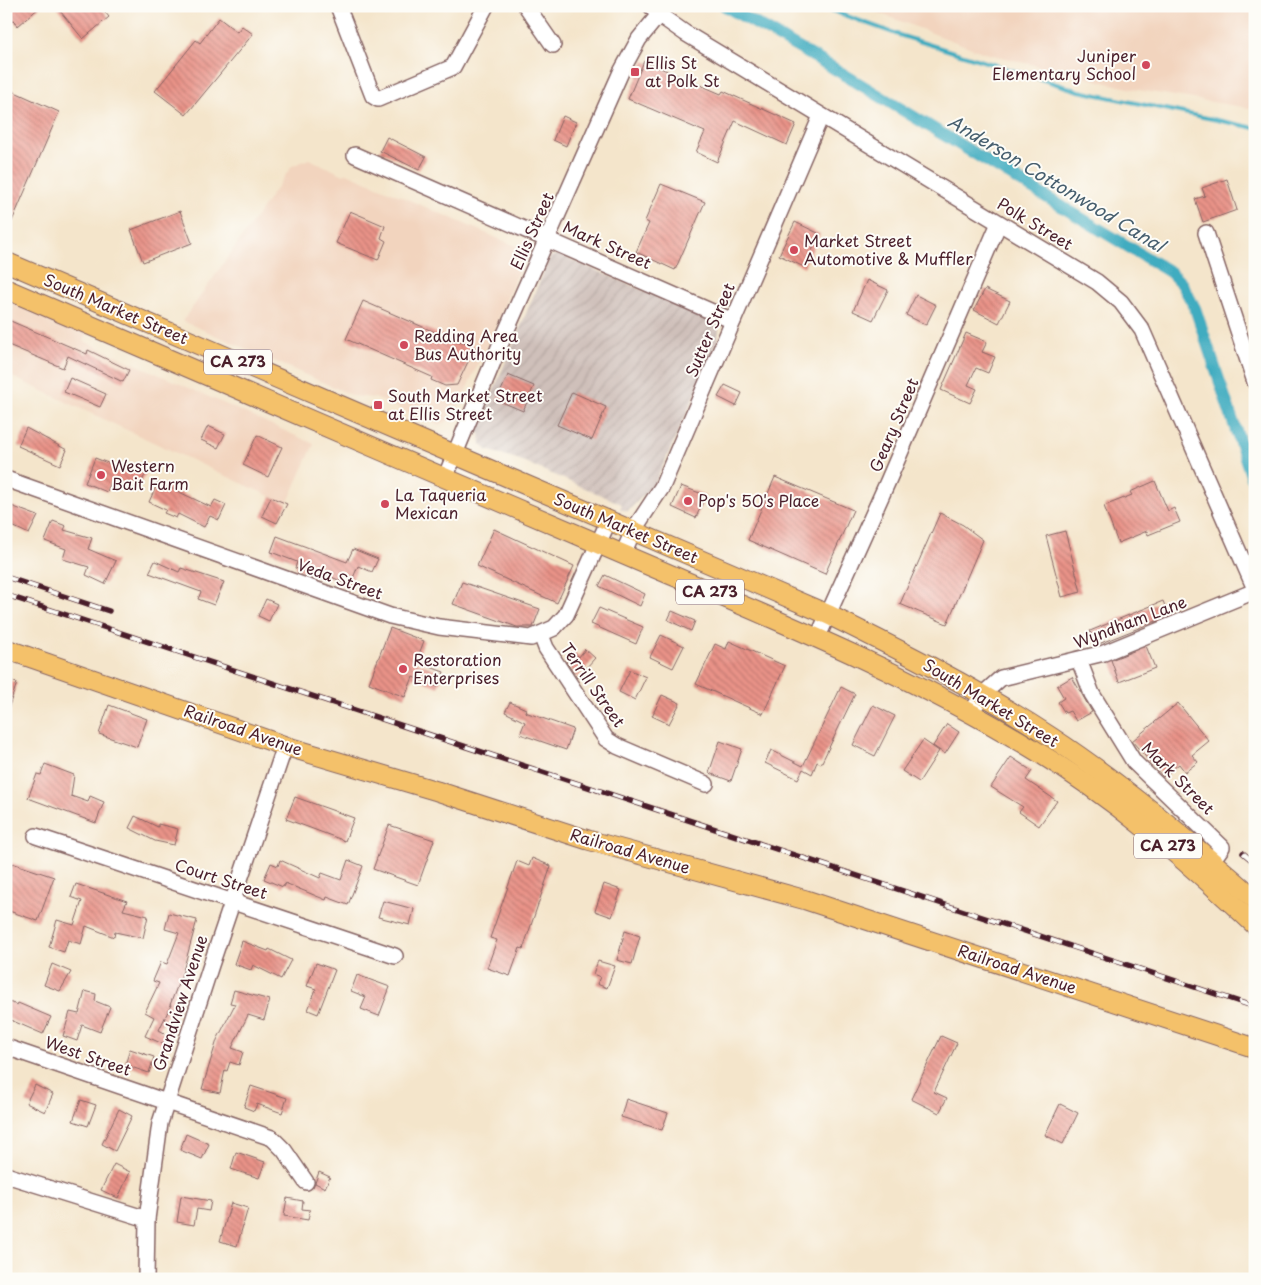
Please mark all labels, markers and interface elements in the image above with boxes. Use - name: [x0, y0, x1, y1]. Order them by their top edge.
- place label: Juniper Elementary School: [992, 43, 1137, 85]
- place label: Ellis St at Polk St: [645, 50, 719, 92]
- marker: Juniper Elementary School: [1140, 59, 1152, 71]
- marker: Ellis St at Polk St: [629, 66, 641, 78]
- water label: Anderson Cottonwood Canal: [943, 107, 1173, 260]
- street label: Ellis Street: [503, 188, 559, 273]
- street label: Polk Street: [993, 191, 1078, 255]
- street label: Mark Street: [559, 214, 655, 274]
- place label: Market Street Automotive & Muffler: [804, 228, 973, 270]
- marker: Market Street Automotive & Muffler: [788, 244, 800, 256]
- street label: South Market Street: [41, 267, 193, 349]
- street label: Sutter Street: [678, 279, 740, 380]
- place label: Redding Area Bus Authority: [414, 323, 521, 365]
- marker: Redding Area Bus Authority: [398, 339, 410, 351]
- road number: CA 273: [204, 350, 272, 374]
- street label: Geary Street: [862, 373, 924, 475]
- place label: South Market Street at Ellis Street: [388, 383, 543, 425]
- marker: South Market Street at Ellis Street: [372, 399, 384, 411]
- place label: Western Bait Farm: [111, 453, 189, 495]
- marker: Western Bait Farm: [95, 469, 107, 481]
- place label: La Taqueria Mexican: [395, 482, 486, 524]
- street label: South Market Street: [551, 486, 703, 568]
- place label: Pop's 50's Place: [698, 488, 819, 512]
- marker: Pop's 50's Place: [682, 495, 694, 507]
- marker: La Taqueria Mexican: [379, 498, 391, 510]
- street label: Veda Street: [294, 551, 387, 605]
- road number: CA 273: [676, 580, 744, 604]
- street label: Wyndham Lane: [1070, 589, 1190, 654]
- street label: Terrill Street: [556, 637, 632, 732]
- place label: Restoration Enterprises: [413, 647, 502, 689]
- street label: South Market Street: [919, 652, 1064, 752]
- marker: Restoration Enterprises: [397, 663, 409, 675]
- street label: Railroad Avenue: [181, 698, 306, 761]
- street label: Mark Street: [1137, 735, 1221, 819]
- street label: Railroad Avenue: [567, 821, 693, 879]
- road number: CA 273: [1134, 834, 1202, 858]
- street label: Court Street: [172, 852, 271, 904]
- street label: Grandview Avenue: [146, 931, 212, 1074]
- street label: Railroad Avenue: [955, 937, 1080, 999]
- street label: West Street: [42, 1029, 135, 1081]

